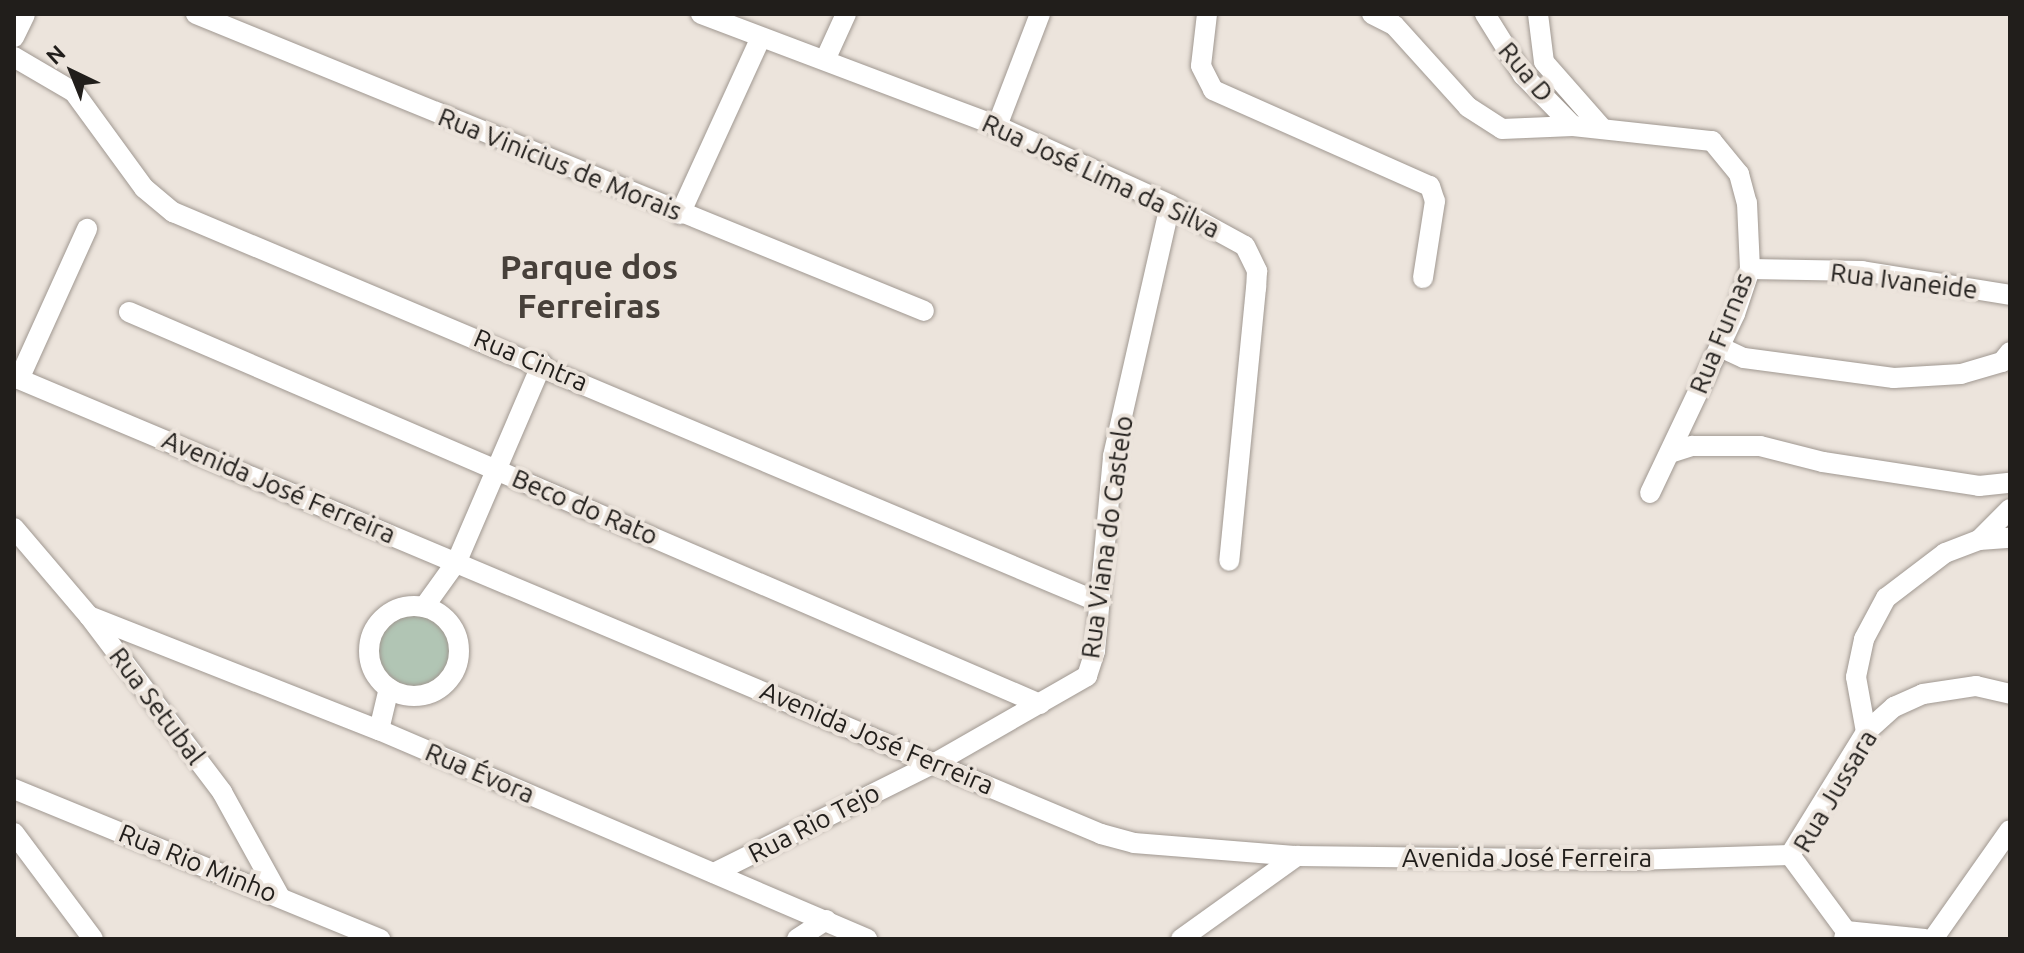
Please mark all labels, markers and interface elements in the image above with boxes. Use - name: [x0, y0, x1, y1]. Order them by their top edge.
- north arrow: [32, 32, 112, 112]
- street label: Rua D: [1492, 36, 1560, 108]
- text: N: [41, 39, 70, 69]
- street label: Rua Vinicius de Morais: [434, 101, 686, 227]
- street label: Rua José Lima da Silva: [977, 107, 1225, 245]
- district label: Parque dos Ferreiras: [500, 246, 678, 326]
- street label: Rua Ivaneide: [1829, 256, 1979, 306]
- street label: Rua Furnas: [1683, 268, 1759, 398]
- street label: Rua Cintra: [469, 322, 593, 398]
- street label: Rua Viana do Castelo: [1074, 413, 1140, 661]
- street label: Avenida José Ferreira: [158, 424, 400, 550]
- street label: Beco do Rato: [507, 462, 663, 552]
- street label: Rua Setubal: [103, 641, 211, 771]
- street label: Avenida José Ferreira: [756, 675, 998, 801]
- street label: Rua Jussara: [1786, 724, 1884, 858]
- street label: Rua Évora: [421, 736, 539, 810]
- street label: Rua Rio Tejo: [743, 777, 885, 869]
- street label: Rua Rio Minho: [114, 817, 282, 909]
- street label: Avenida José Ferreira: [1402, 842, 1652, 874]

